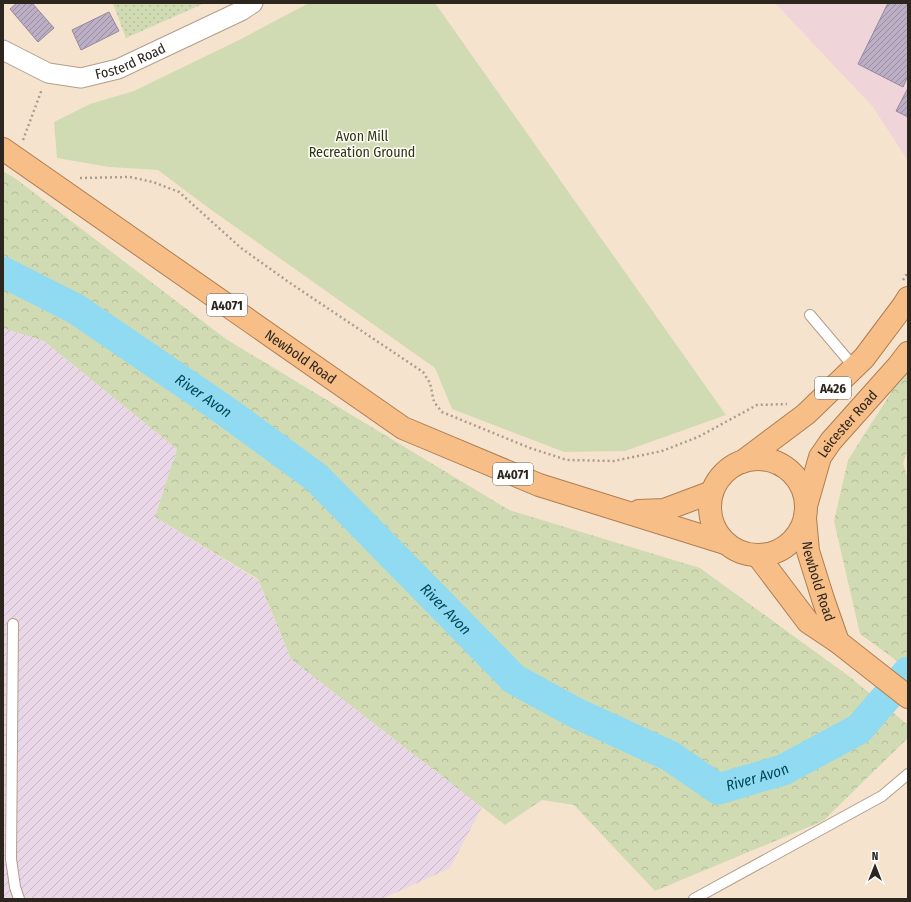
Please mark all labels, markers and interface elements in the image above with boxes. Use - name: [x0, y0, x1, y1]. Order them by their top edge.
- street label: Fosterd Road: [93, 39, 168, 83]
- park label: Avon Mill Recreation Ground: [309, 128, 415, 161]
- road number: A4071: [207, 294, 247, 316]
- street label: Newbold Road: [262, 326, 340, 387]
- water label: River Avon: [172, 370, 235, 421]
- road number: A426: [815, 377, 851, 399]
- street label: Leicester Road: [814, 387, 881, 461]
- road number: A4071: [493, 463, 533, 485]
- street label: Newbold Road: [799, 541, 839, 624]
- water label: River Avon: [417, 580, 475, 639]
- water label: River Avon: [724, 759, 792, 795]
- north arrow: [855, 846, 895, 886]
- text: N: [872, 850, 878, 863]

